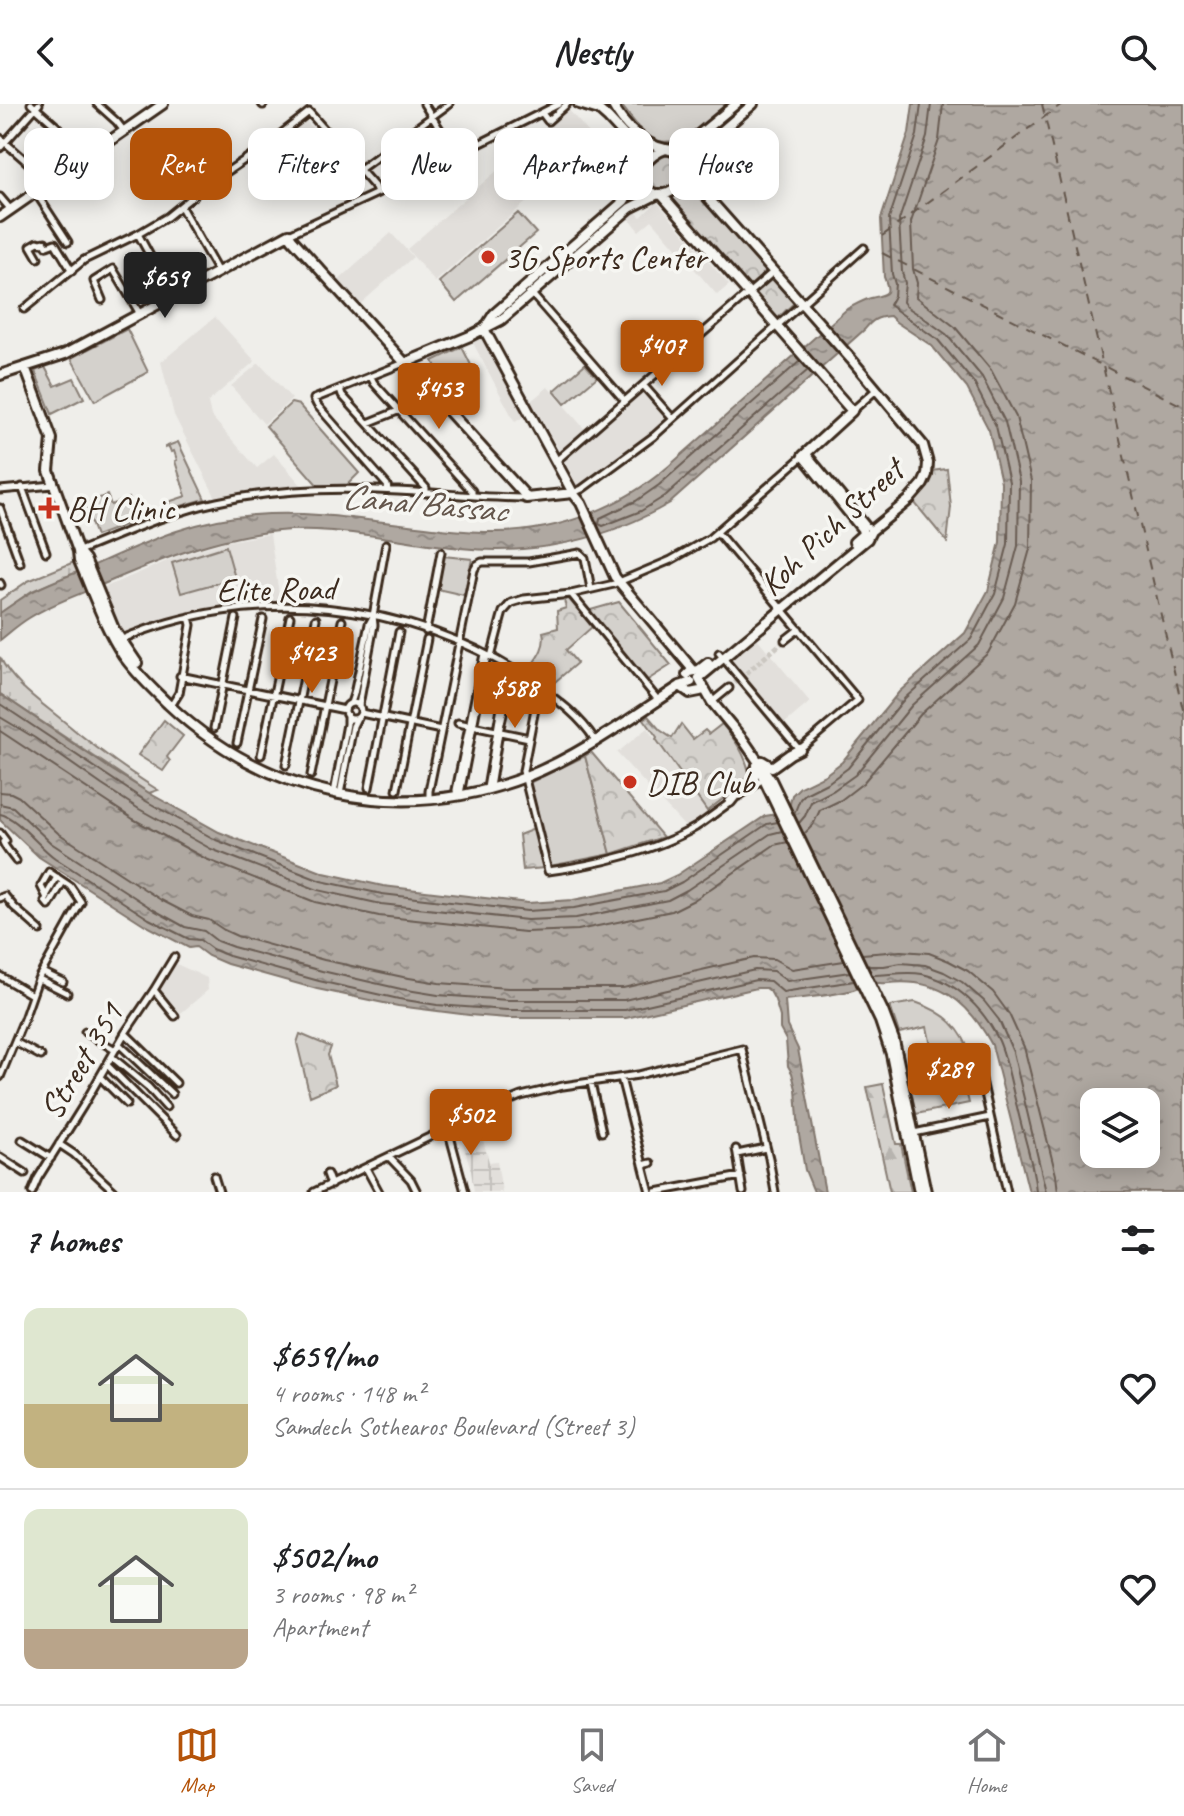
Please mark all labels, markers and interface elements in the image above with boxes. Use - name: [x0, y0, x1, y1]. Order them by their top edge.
- text: Nestly: [553, 29, 631, 75]
- icon: back: [24, 30, 68, 74]
- icon: search: [1116, 30, 1160, 74]
- chip: Buy: [24, 128, 114, 200]
- chip: Rent: [130, 128, 232, 200]
- chip: Filters: [248, 128, 365, 200]
- chip: New: [381, 128, 478, 200]
- chip: Apartment: [494, 128, 653, 200]
- chip: House: [669, 128, 779, 200]
- place label: 3G Sports Center: [504, 236, 709, 279]
- marker: 3G Sports Center: [479, 248, 497, 266]
- pin: $659: [118, 252, 212, 320]
- text: $659: [142, 261, 188, 294]
- pin: $407: [615, 320, 709, 388]
- text: $407: [639, 329, 685, 362]
- pin: $453: [392, 363, 486, 431]
- text: $453: [416, 372, 462, 405]
- street label: Koh Pich Street: [750, 446, 916, 605]
- water label: Canal Bassac: [340, 473, 512, 533]
- place label: BH Clinic: [67, 487, 176, 530]
- marker: BH Clinic: [38, 497, 60, 519]
- street label: Elite Road: [216, 566, 340, 612]
- pin: $423: [265, 627, 359, 695]
- text: $423: [289, 636, 335, 669]
- pin: $588: [468, 662, 562, 730]
- text: $588: [492, 671, 538, 704]
- place label: DIB Club: [646, 761, 756, 804]
- marker: DIB Club: [621, 773, 639, 791]
- street label: Street 351: [30, 994, 133, 1127]
- pin: $289: [902, 1043, 996, 1111]
- text: $289: [926, 1052, 972, 1085]
- map controls: [1080, 1088, 1160, 1168]
- button: layers: [1080, 1088, 1160, 1168]
- pin: $502: [424, 1089, 518, 1157]
- text: $502: [448, 1098, 494, 1131]
- icon: filters: [1116, 1218, 1160, 1262]
- text: 7 homes: [24, 1219, 120, 1262]
- text: $659/mo: [272, 1334, 377, 1377]
- icon: home: [88, 1340, 184, 1436]
- icon: heart: [1116, 1366, 1160, 1410]
- text: 4 rooms · 148 m²: [272, 1377, 424, 1410]
- text: Samdech Sothearos Boulevard (Street 3): [272, 1410, 634, 1443]
- text: $502/mo: [272, 1535, 376, 1578]
- icon: home: [88, 1541, 184, 1637]
- icon: heart: [1116, 1567, 1160, 1611]
- text: 3 rooms · 98 m²: [272, 1578, 413, 1611]
- text: Apartment: [272, 1611, 368, 1644]
- tab: Map: [175, 1723, 219, 1799]
- tab: Saved: [570, 1723, 614, 1799]
- tab: Home: [965, 1723, 1009, 1799]

